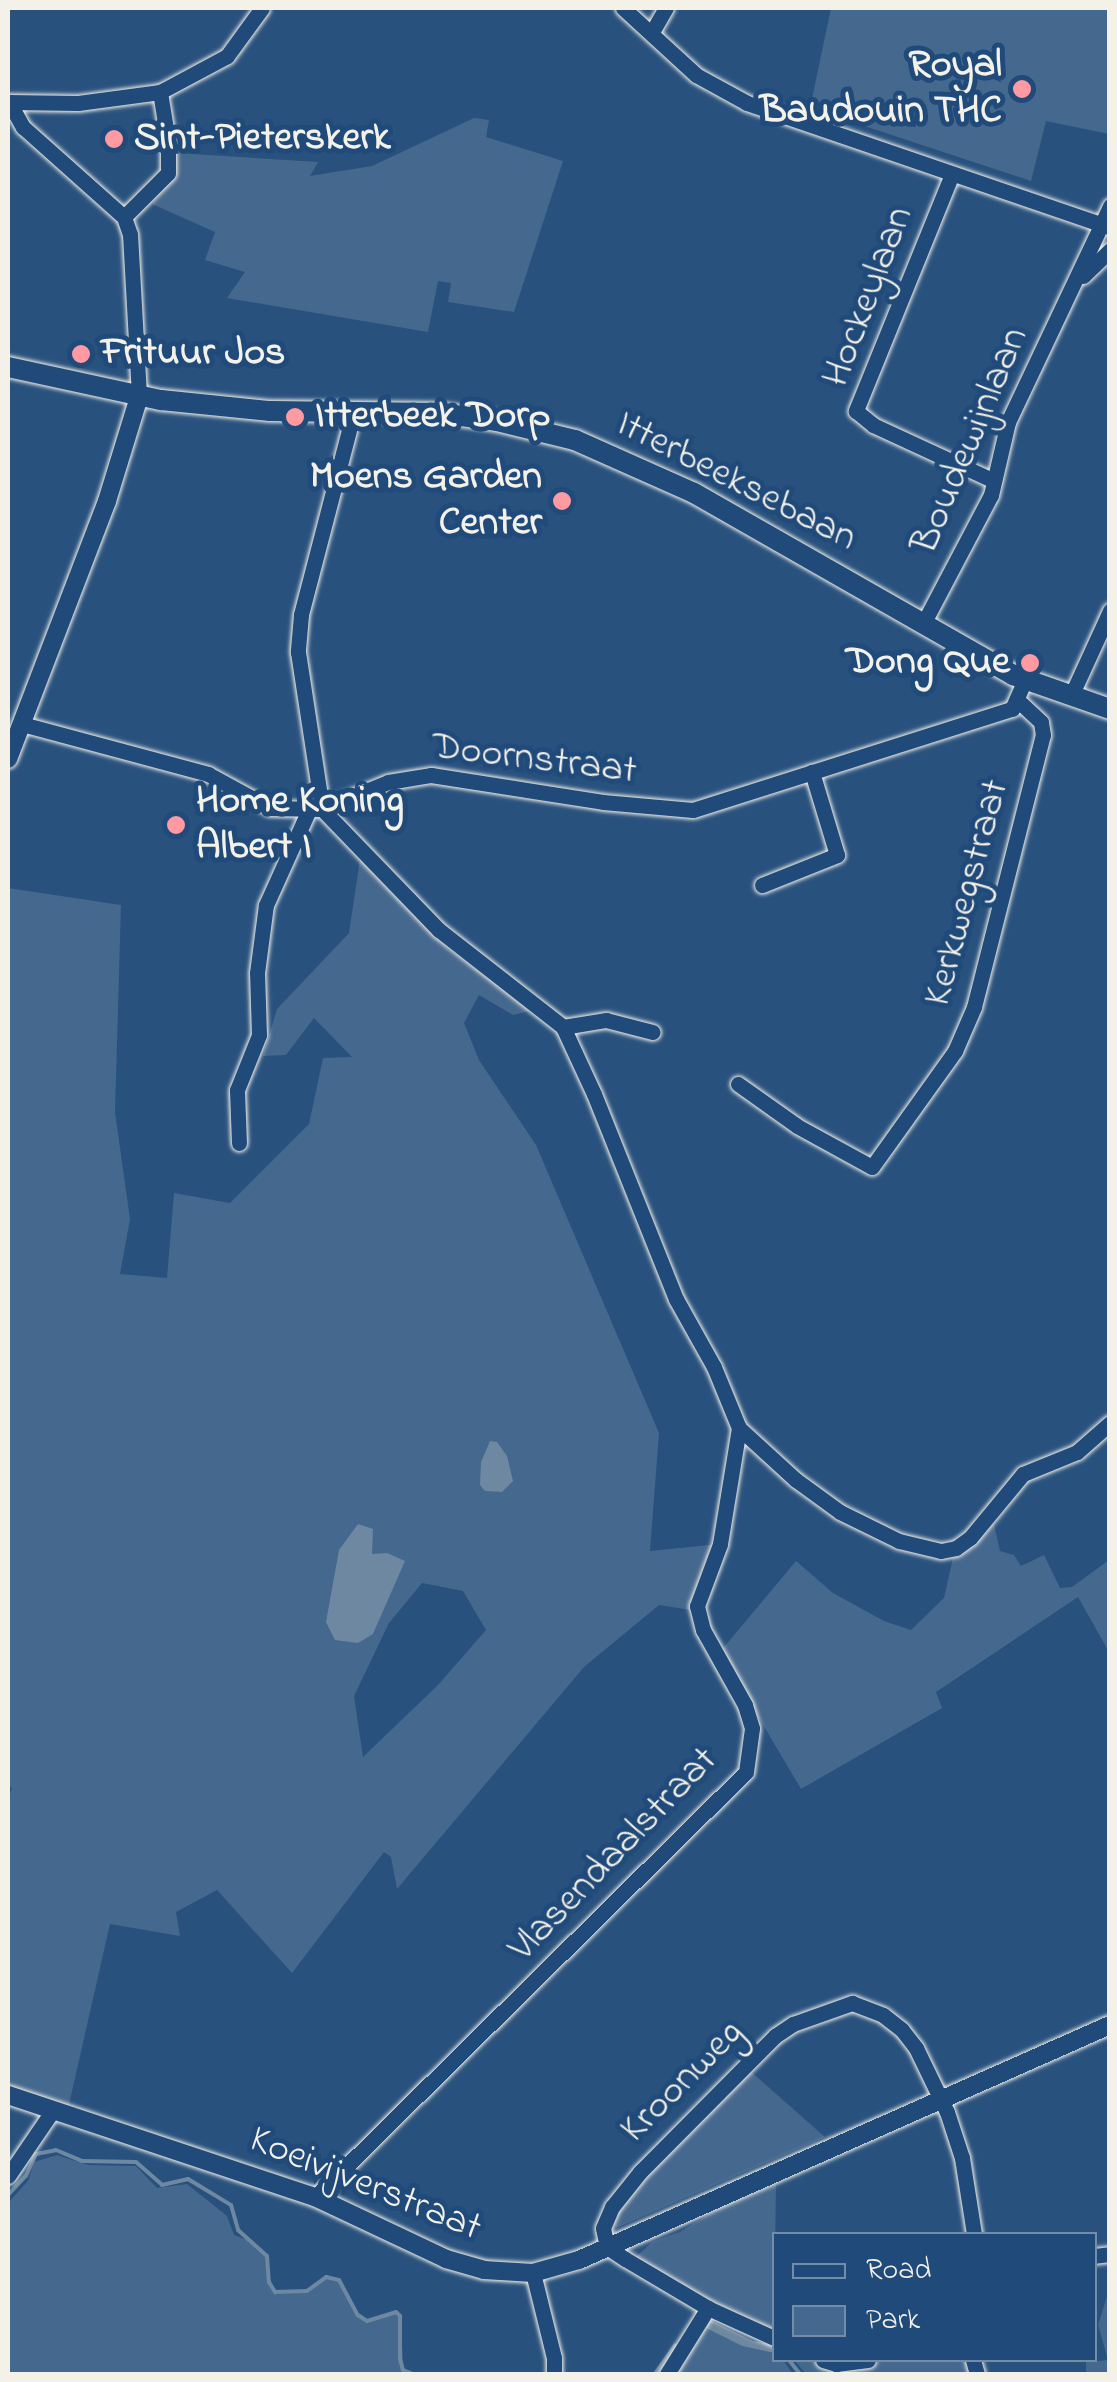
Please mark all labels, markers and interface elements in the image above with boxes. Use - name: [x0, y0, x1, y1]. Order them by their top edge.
- place label: Royal Baudouin THC: [760, 42, 1002, 136]
- marker: Royal Baudouin THC: [1011, 78, 1033, 100]
- place label: Sint-Pieterskerk: [134, 115, 390, 163]
- marker: Sint-Pieterskerk: [103, 128, 125, 150]
- street label: Hockeylaan: [813, 200, 925, 394]
- street label: Boudewijnlaan: [902, 320, 1040, 562]
- place label: Frituur Jos: [101, 330, 285, 378]
- marker: Frituur Jos: [70, 343, 92, 365]
- place label: Itterbeek Dorp: [315, 393, 550, 441]
- street label: Itterbeeksebaan: [608, 401, 864, 563]
- marker: Itterbeek Dorp: [284, 406, 306, 428]
- place label: Moens Garden Center: [310, 454, 542, 548]
- marker: Moens Garden Center: [551, 490, 573, 512]
- place label: Dong Que: [846, 639, 1010, 687]
- marker: Dong Que: [1019, 652, 1041, 674]
- street label: Doornstraat: [429, 724, 639, 796]
- street label: Kerkwegstraat: [915, 775, 1021, 1011]
- place label: Home Koning Albert I: [196, 778, 404, 872]
- marker: Home Koning Albert I: [165, 814, 187, 836]
- street label: Vlasendaalstraat: [499, 1737, 729, 1973]
- street label: Kroonweg: [611, 2010, 755, 2154]
- street label: Koeivijverstraat: [242, 2117, 488, 2253]
- legend: [772, 2232, 1097, 2362]
- text: Road: [866, 2249, 931, 2293]
- text: Park: [866, 2299, 920, 2343]

